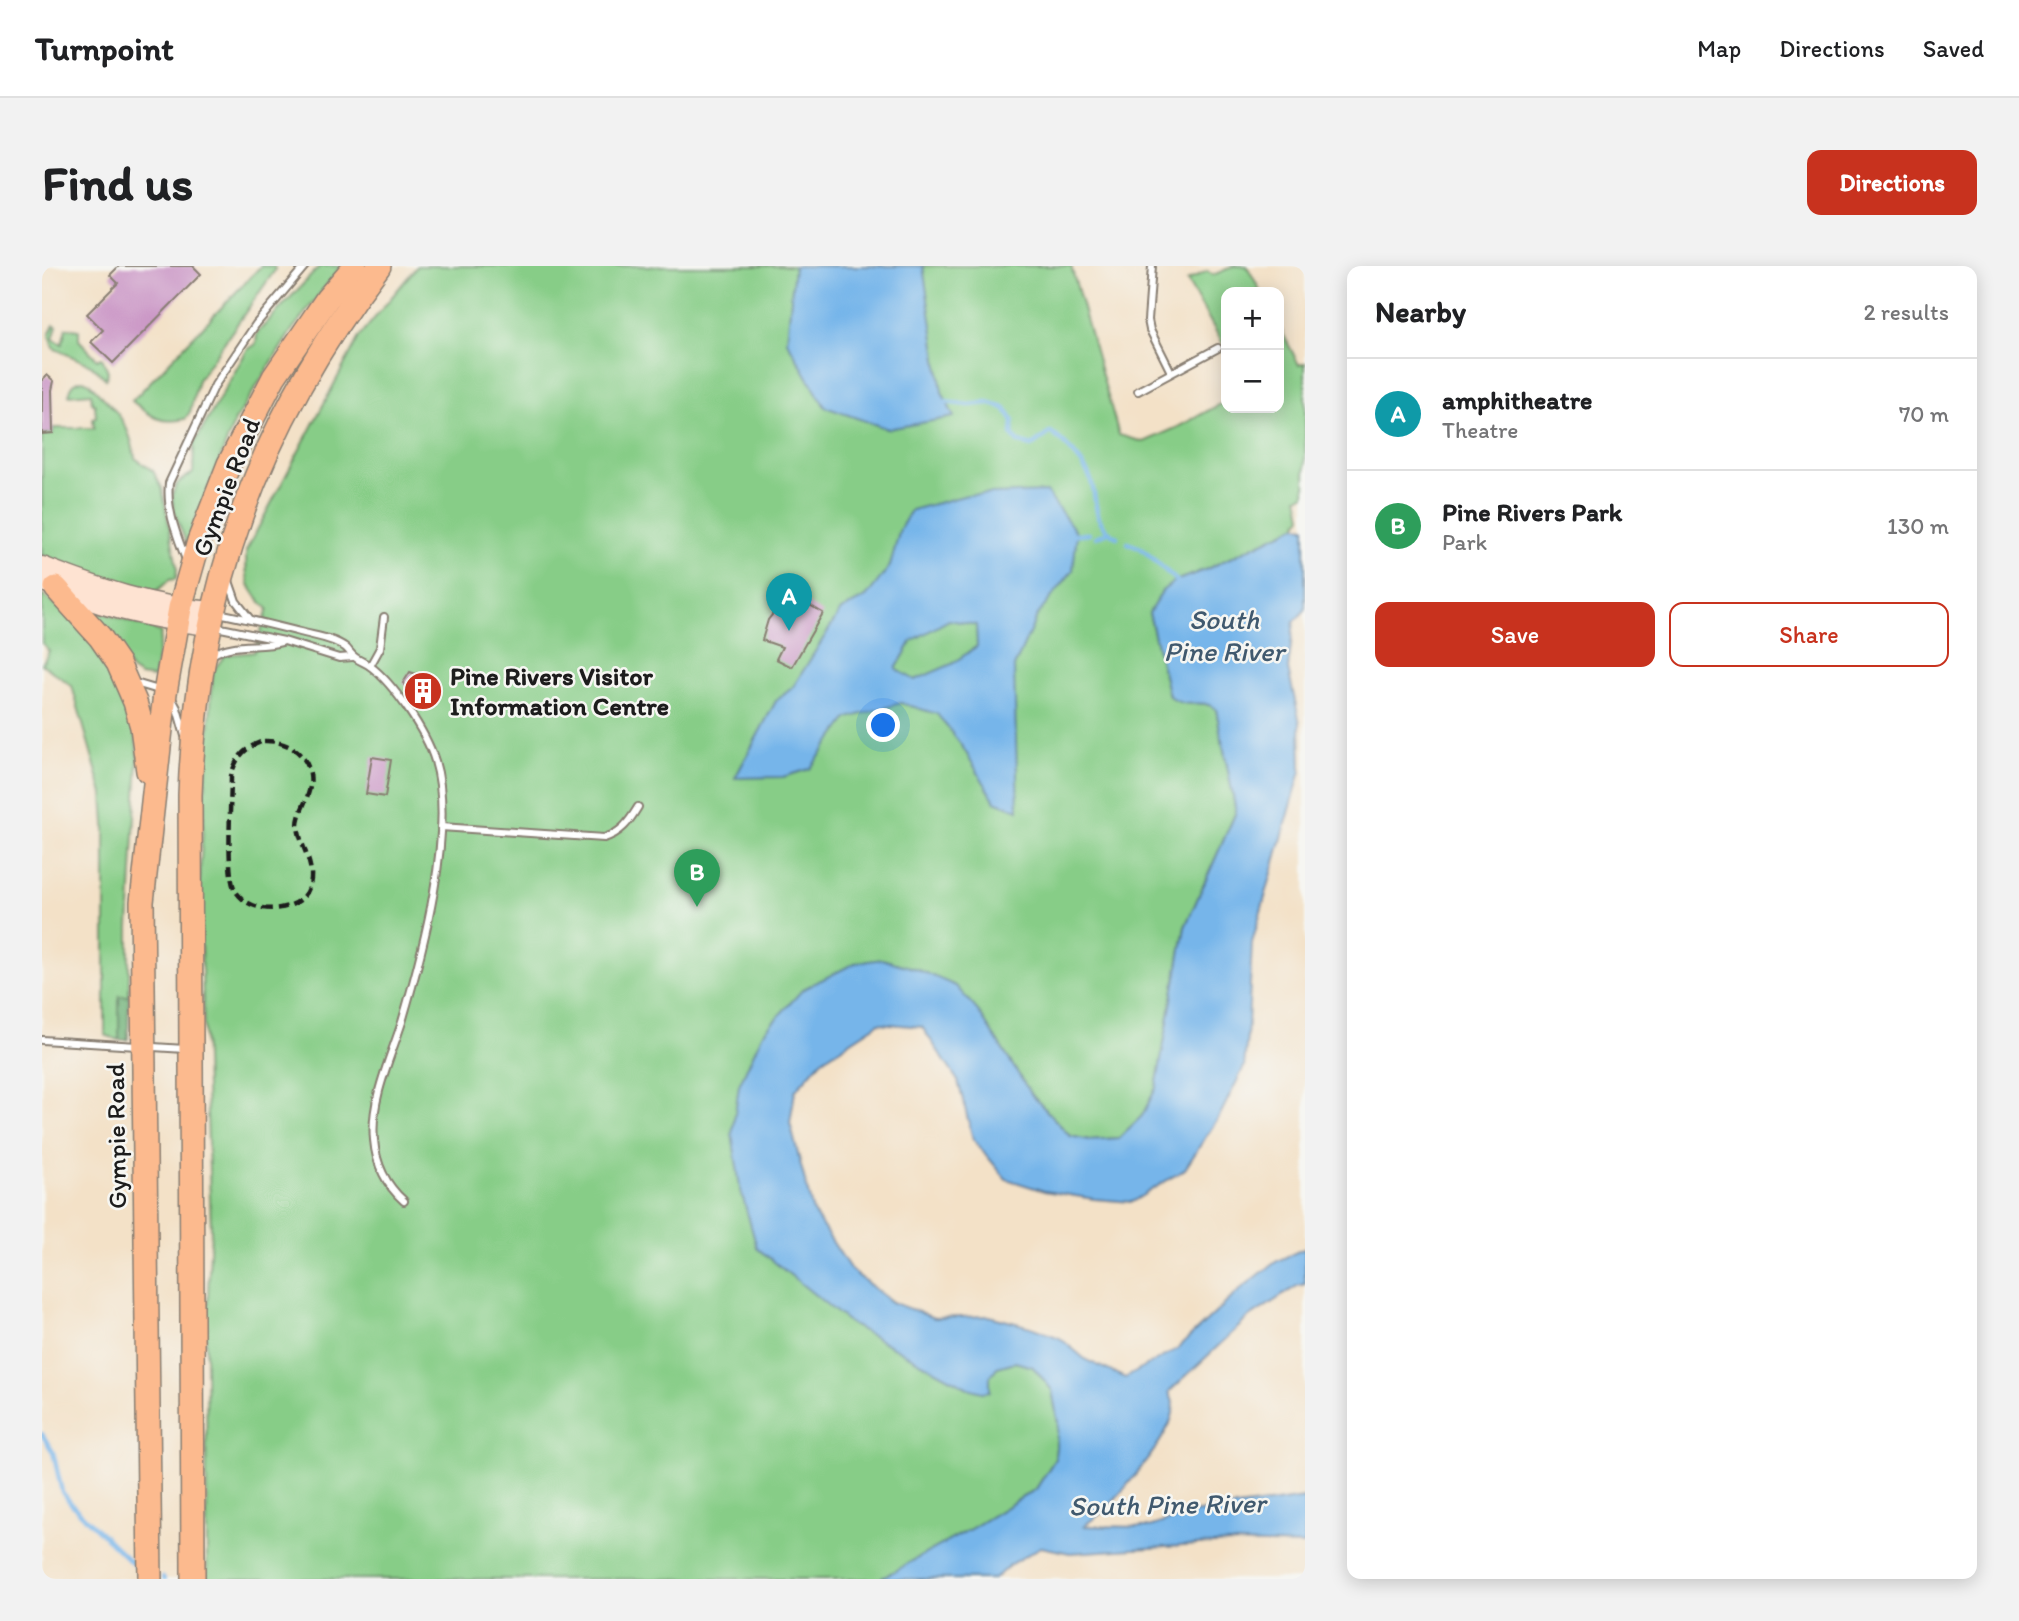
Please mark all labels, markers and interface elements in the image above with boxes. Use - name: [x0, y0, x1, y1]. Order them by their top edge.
- text: Turnpoint: [35, 29, 174, 68]
- text: Map: [1697, 34, 1741, 63]
- text: Directions: [1779, 34, 1885, 63]
- text: Saved: [1923, 34, 1984, 63]
- button: Directions: [1807, 150, 1977, 215]
- text: Find us: [42, 153, 193, 212]
- map controls: [1221, 287, 1284, 413]
- button: +: [1221, 287, 1284, 350]
- text: Nearby: [1375, 293, 1466, 330]
- text: 2 results: [1863, 298, 1949, 326]
- button: −: [1221, 350, 1284, 413]
- text: amphitheatre: [1442, 384, 1592, 416]
- text: A: [1391, 400, 1405, 428]
- text: 70 m: [1899, 400, 1949, 428]
- street label: Gympie Road: [185, 412, 267, 561]
- text: Theatre: [1442, 416, 1518, 444]
- text: Pine Rivers Park: [1442, 496, 1622, 528]
- text: B: [1391, 512, 1405, 540]
- text: 130 m: [1887, 512, 1949, 540]
- text: Park: [1442, 528, 1487, 556]
- pin: A: [766, 573, 812, 631]
- water label: South Pine River: [1164, 602, 1287, 668]
- button: Save: [1375, 602, 1655, 667]
- button: Share: [1669, 602, 1949, 667]
- place label: Pine Rivers Visitor Information Centre: [450, 660, 669, 722]
- building icon: Pine Rivers Visitor Information Centre: [402, 670, 444, 712]
- your location: [866, 708, 900, 742]
- pin: B: [674, 849, 720, 907]
- street label: Gympie Road: [99, 1062, 133, 1210]
- water label: South Pine River: [1068, 1485, 1269, 1523]

